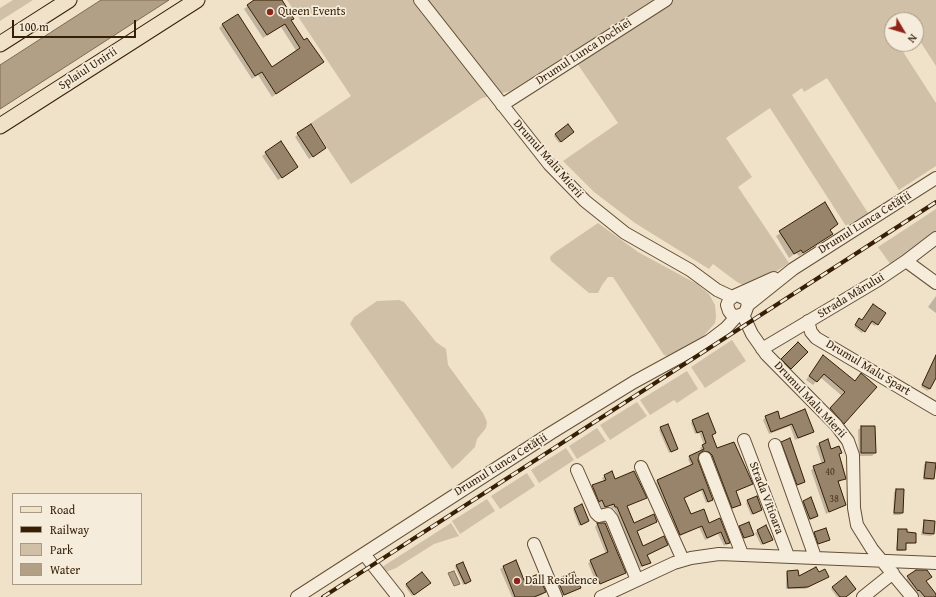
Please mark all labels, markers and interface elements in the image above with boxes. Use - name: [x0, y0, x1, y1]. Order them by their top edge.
- place label: Queen Events: [278, 5, 346, 19]
- marker: Queen Events: [265, 7, 275, 17]
- scale bar: [14, 12, 138, 38]
- north arrow: [884, 12, 924, 52]
- street label: Drumul Lunca Dochiei: [533, 16, 635, 88]
- text: 100 m: [19, 18, 49, 35]
- text: N: [904, 31, 921, 47]
- street label: Splaiul Unirii: [56, 45, 120, 93]
- street label: Drumul Malu Mierii: [510, 117, 586, 201]
- street label: Drumul Lunca Cetății: [816, 189, 914, 257]
- street label: Strada Mărului: [815, 270, 887, 322]
- street label: Drumul Malu Spart: [823, 337, 913, 399]
- street label: Drumul Malu Mierii: [771, 359, 849, 441]
- street label: Drumul Lunca Cetății: [452, 431, 550, 499]
- street label: Strada Vitioara: [746, 460, 786, 536]
- house number: 40: [825, 466, 835, 478]
- legend: [12, 493, 142, 585]
- house number: 38: [829, 493, 839, 505]
- text: Road: [50, 501, 75, 518]
- text: Railway: [50, 521, 89, 538]
- text: Park: [50, 541, 73, 558]
- text: Water: [50, 561, 80, 578]
- place label: Dall Residence: [525, 574, 598, 588]
- marker: Dall Residence: [512, 576, 522, 586]

